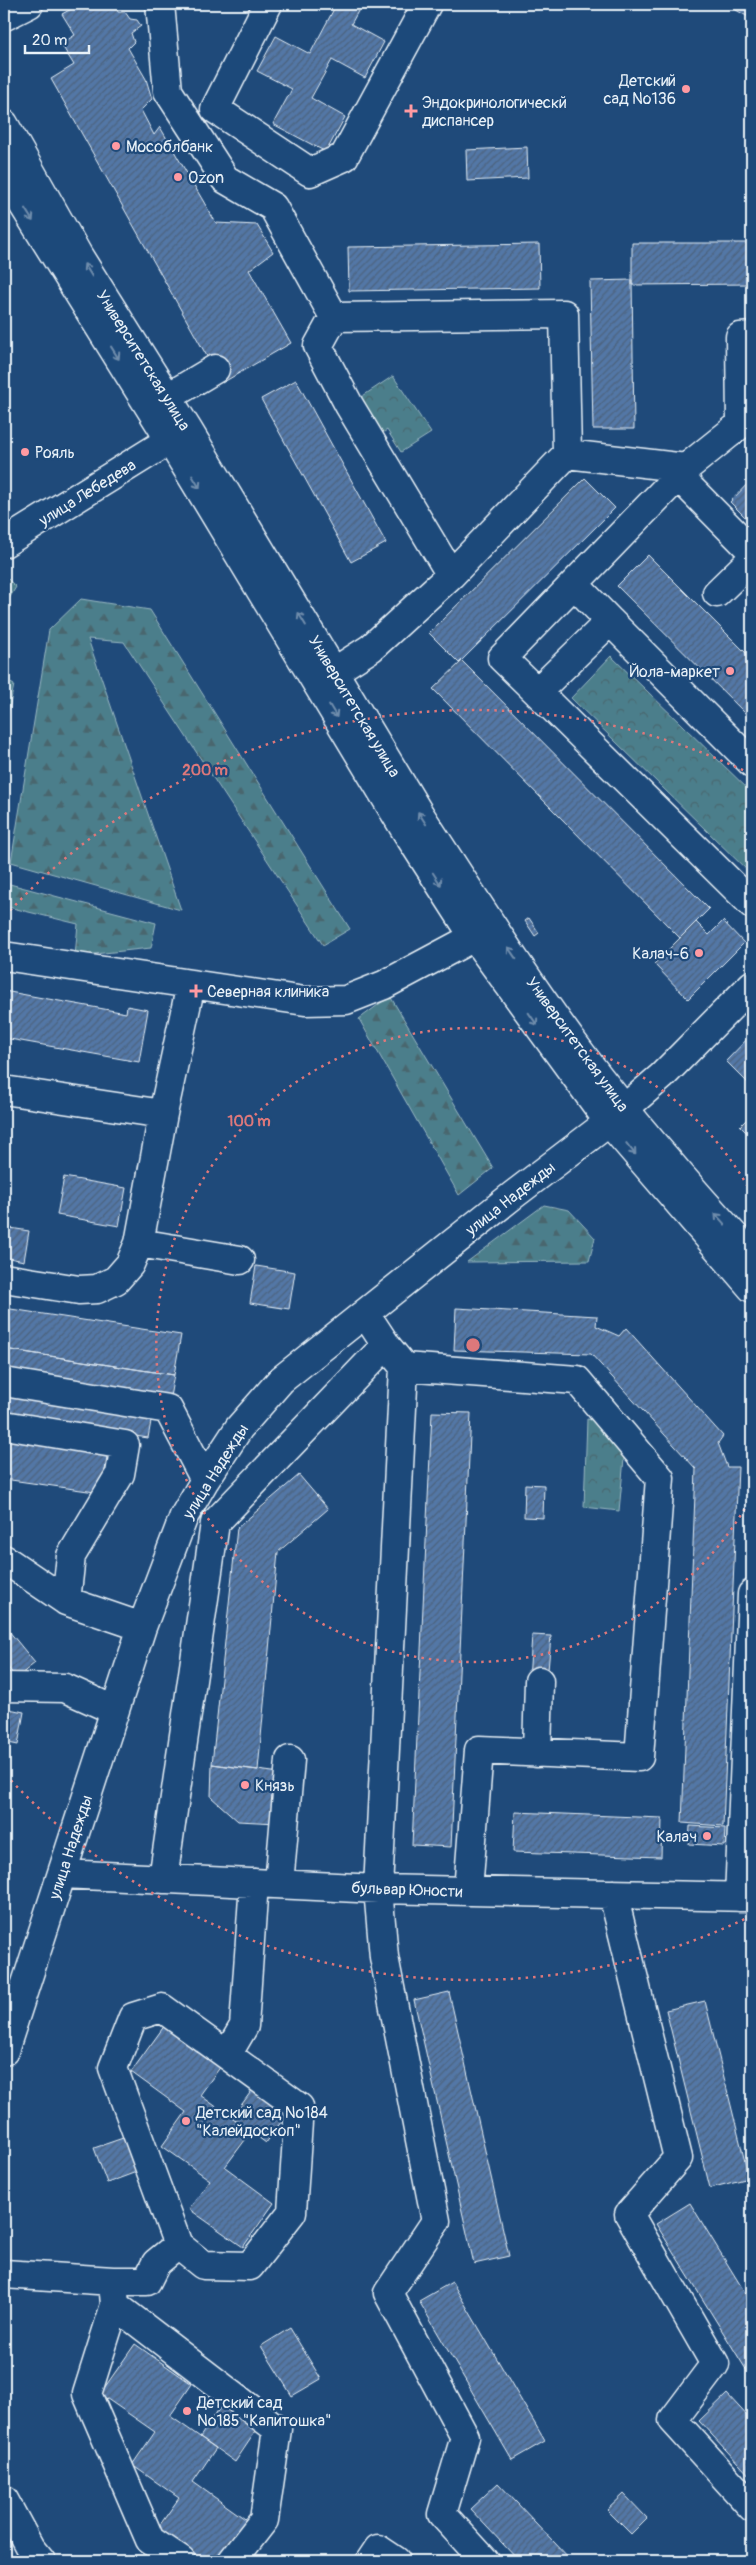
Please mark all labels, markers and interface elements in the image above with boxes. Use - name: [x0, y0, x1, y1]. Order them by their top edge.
- scale bar: [25, 22, 89, 54]
- text: 20 m: [32, 31, 67, 50]
- place label: Детский сад №136: [603, 71, 676, 109]
- marker: Детский сад №136: [680, 83, 692, 95]
- place label: Эндокринологическй диспансер: [422, 93, 567, 131]
- marker: Эндокринологическй диспансер: [404, 104, 418, 118]
- place label: Мособлбанк: [126, 137, 213, 157]
- marker: Мособлбанк: [110, 140, 122, 152]
- place label: Ozon: [188, 168, 224, 188]
- marker: Ozon: [172, 171, 184, 183]
- one-way arrow: [24, 208, 34, 222]
- one-way arrow: [82, 263, 92, 277]
- street label: Университетская улица: [92, 287, 195, 434]
- one-way arrow: [111, 345, 121, 359]
- place label: Рояль: [35, 443, 75, 463]
- marker: Рояль: [19, 446, 31, 458]
- street label: улица Лебедева: [34, 455, 140, 531]
- one-way arrow: [191, 474, 201, 488]
- one-way arrow: [297, 612, 307, 626]
- street label: Университетская улица: [304, 632, 404, 781]
- place label: Йола-маркет: [629, 662, 720, 682]
- marker: Йола-маркет: [724, 665, 736, 677]
- one-way arrow: [329, 703, 339, 717]
- text: 200 m: [182, 761, 228, 780]
- one-way arrow: [417, 811, 427, 825]
- one-way arrow: [432, 872, 442, 886]
- place label: Калач-6: [632, 944, 689, 964]
- one-way arrow: [507, 947, 517, 961]
- marker: Калач-6: [693, 947, 705, 959]
- street label: Университетская улица: [522, 973, 633, 1116]
- place label: Северная клиника: [207, 982, 329, 1002]
- marker: Северная клиника: [189, 984, 203, 998]
- one-way arrow: [528, 1012, 538, 1026]
- text: 100 m: [228, 1112, 270, 1131]
- one-way arrow: [625, 1142, 636, 1155]
- street label: улица Надежды: [461, 1158, 560, 1241]
- one-way arrow: [714, 1212, 725, 1225]
- centre of rings: [464, 1336, 482, 1354]
- street label: улица Надежды: [178, 1420, 253, 1524]
- place label: Князь: [255, 1776, 295, 1796]
- marker: Князь: [239, 1779, 251, 1791]
- street label: улица Надежды: [44, 1793, 97, 1903]
- place label: Калач: [656, 1827, 697, 1847]
- marker: Калач: [701, 1830, 713, 1842]
- street label: бульвар Юности: [351, 1878, 463, 1902]
- place label: Детский сад №184 "Калейдоскоп": [195, 2103, 328, 2141]
- marker: Детский сад №184 "Калейдоскоп": [180, 2115, 192, 2127]
- place label: Детский сад №185 "Капитошка": [196, 2393, 331, 2431]
- marker: Детский сад №185 "Капитошка": [181, 2405, 193, 2417]

